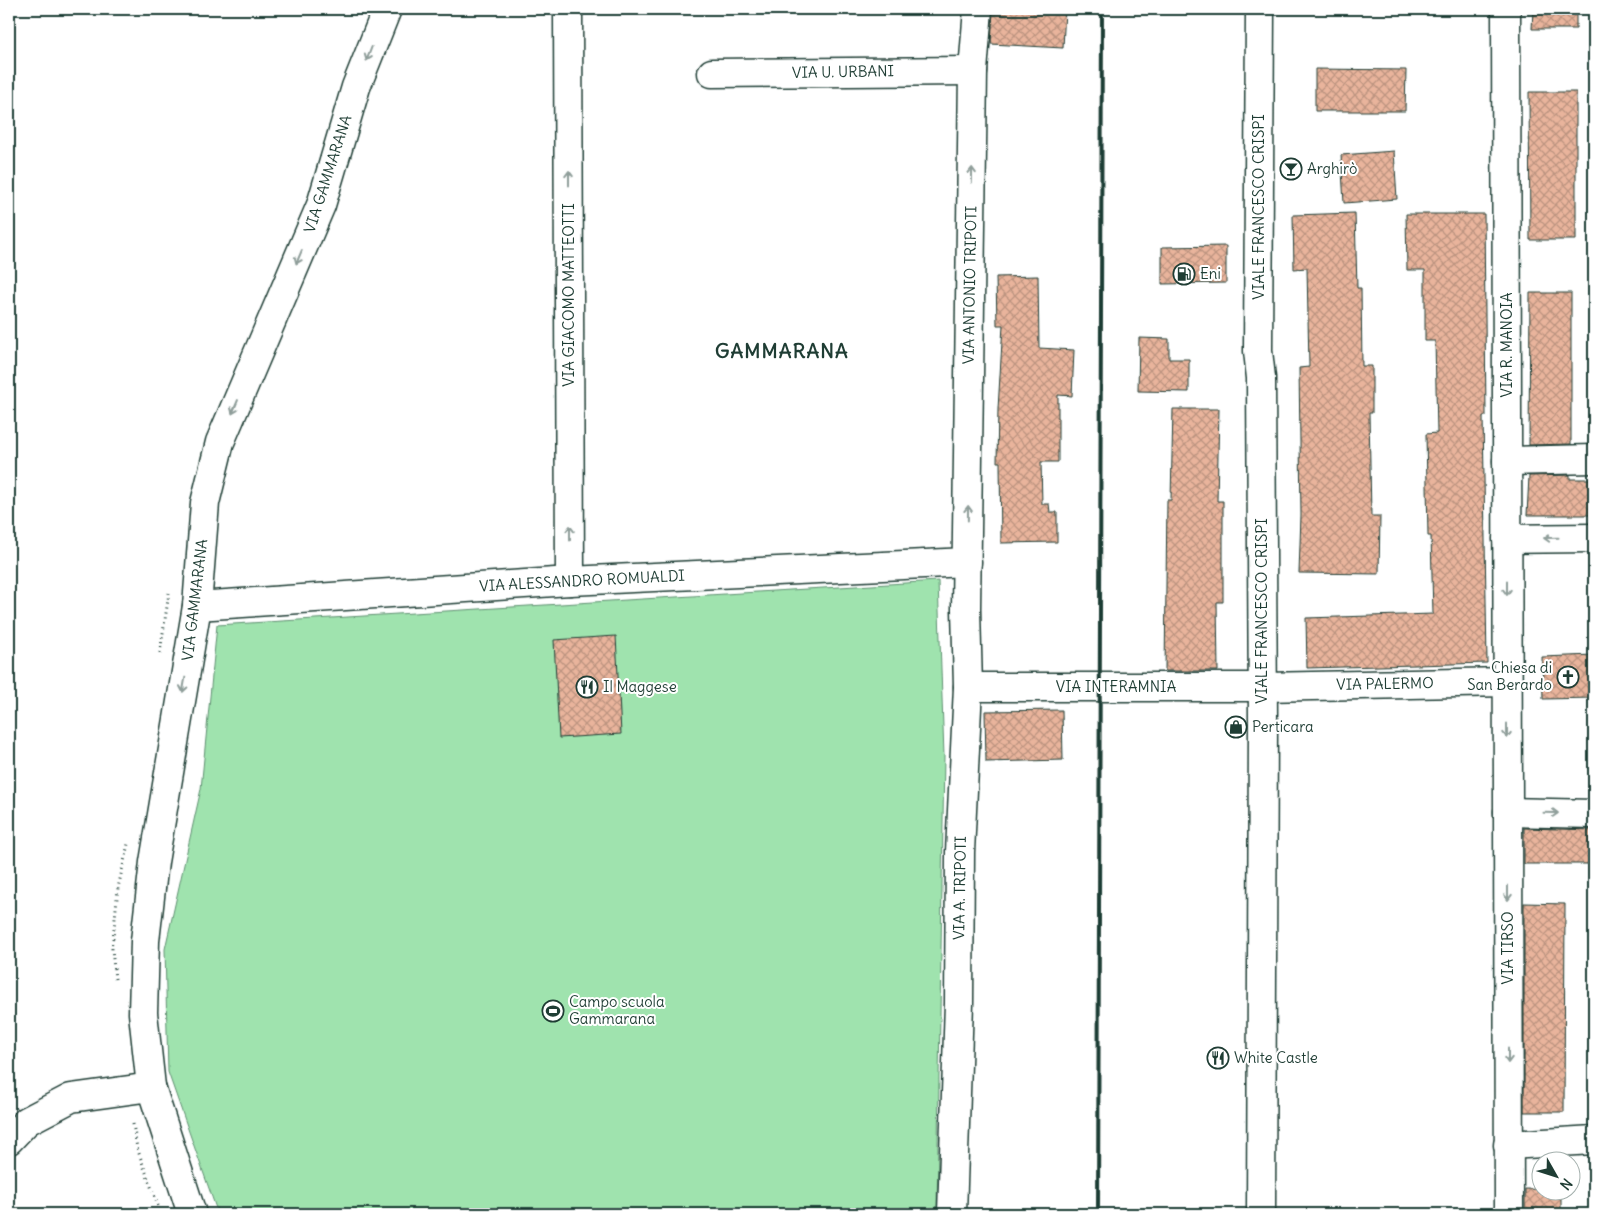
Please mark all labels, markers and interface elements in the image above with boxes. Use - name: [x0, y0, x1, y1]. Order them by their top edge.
- one-way arrow: [364, 46, 373, 61]
- street label: VIA U. URBANI: [792, 61, 894, 82]
- street label: VIA GAMMARANA: [300, 112, 356, 235]
- street label: VIALE FRANCESCO CRISPI: [1249, 114, 1268, 300]
- bar icon: Arghirò: [1279, 157, 1303, 181]
- place label: Arghirò: [1307, 159, 1357, 178]
- one-way arrow: [967, 168, 977, 184]
- one-way arrow: [564, 170, 574, 186]
- street label: VIA GIACOMO MATTEOTTI: [559, 203, 578, 387]
- street label: VIA ANTONIO TRIPOTI: [959, 206, 980, 364]
- one-way arrow: [293, 249, 303, 264]
- fuel station icon: Eni: [1172, 262, 1196, 286]
- place label: Eni: [1200, 264, 1221, 283]
- street label: VIA R. MANOIA: [1497, 292, 1516, 398]
- district label: GAMMARANA: [715, 338, 849, 363]
- one-way arrow: [230, 399, 240, 414]
- one-way arrow: [963, 505, 972, 521]
- street label: VIALE FRANCESCO CRISPI: [1252, 518, 1271, 704]
- one-way arrow: [565, 525, 575, 541]
- one-way arrow: [1543, 534, 1559, 543]
- street label: VIA GAMMARANA: [178, 538, 211, 662]
- street label: VIA ALESSANDRO ROMUALDI: [479, 566, 685, 595]
- one-way arrow: [1502, 579, 1512, 595]
- place label: Chiesa di San Berardo: [1467, 658, 1552, 694]
- church icon: Chiesa di San Berardo: [1556, 665, 1580, 689]
- street label: VIA PALERMO: [1336, 673, 1434, 694]
- restaurant icon: Il Maggese: [575, 675, 599, 699]
- one-way arrow: [178, 677, 188, 693]
- place label: Il Maggese: [603, 677, 677, 696]
- street label: VIA INTERAMNIA: [1056, 677, 1177, 696]
- shop icon: Perticara: [1224, 715, 1248, 739]
- place label: Perticara: [1252, 717, 1314, 736]
- one-way arrow: [1503, 723, 1512, 739]
- one-way arrow: [1542, 808, 1559, 818]
- street label: VIA A. TRIPOTI: [949, 836, 970, 940]
- one-way arrow: [1503, 885, 1513, 901]
- street label: VIA TIRSO: [1498, 912, 1517, 985]
- place label: Campo scuola Gammarana: [569, 992, 665, 1028]
- sports icon: Campo scuola Gammarana: [541, 999, 565, 1023]
- restaurant icon: White Castle: [1206, 1046, 1230, 1070]
- place label: White Castle: [1234, 1048, 1318, 1067]
- one-way arrow: [1503, 1048, 1513, 1064]
- north arrow: [1530, 1150, 1580, 1200]
- text: N: [1556, 1175, 1576, 1194]

